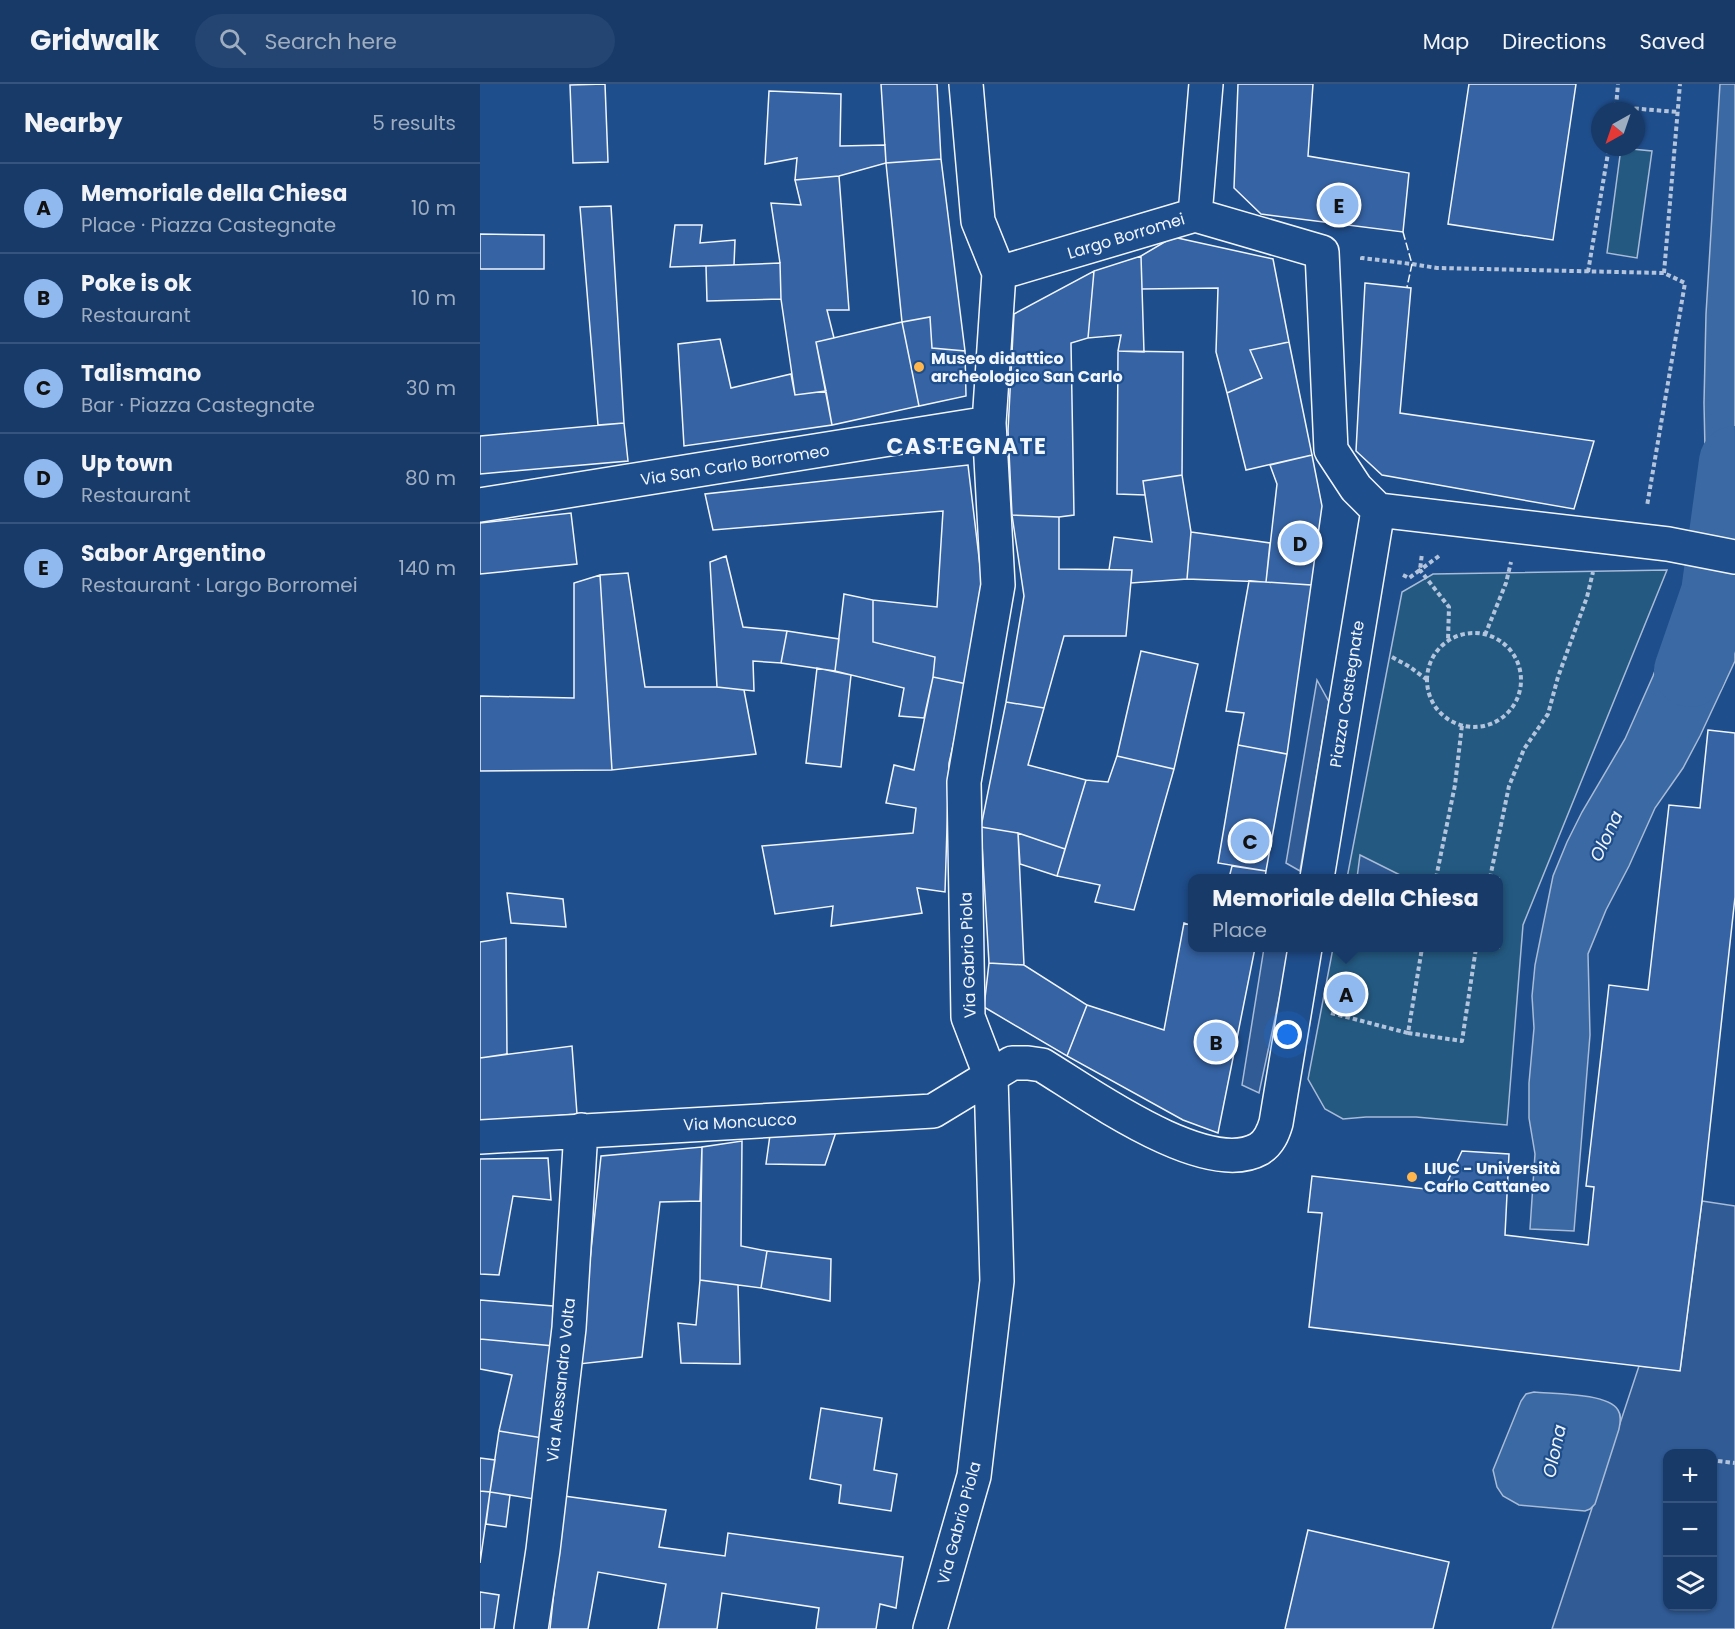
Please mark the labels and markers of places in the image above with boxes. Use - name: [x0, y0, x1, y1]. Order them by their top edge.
- pin: E: [1320, 182, 1358, 228]
- place label: Museo didattico archeologico San Carlo: [931, 347, 1123, 388]
- marker: Museo didattico archeologico San Carlo: [912, 360, 926, 374]
- pin: D: [1280, 520, 1320, 566]
- pin: C: [1230, 818, 1270, 864]
- pin: A: [1326, 972, 1366, 1016]
- pin: B: [1196, 1020, 1236, 1064]
- place label: LIUC - Università Carlo Cattaneo: [1424, 1157, 1560, 1198]
- marker: LIUC - Università Carlo Cattaneo: [1405, 1170, 1419, 1184]

